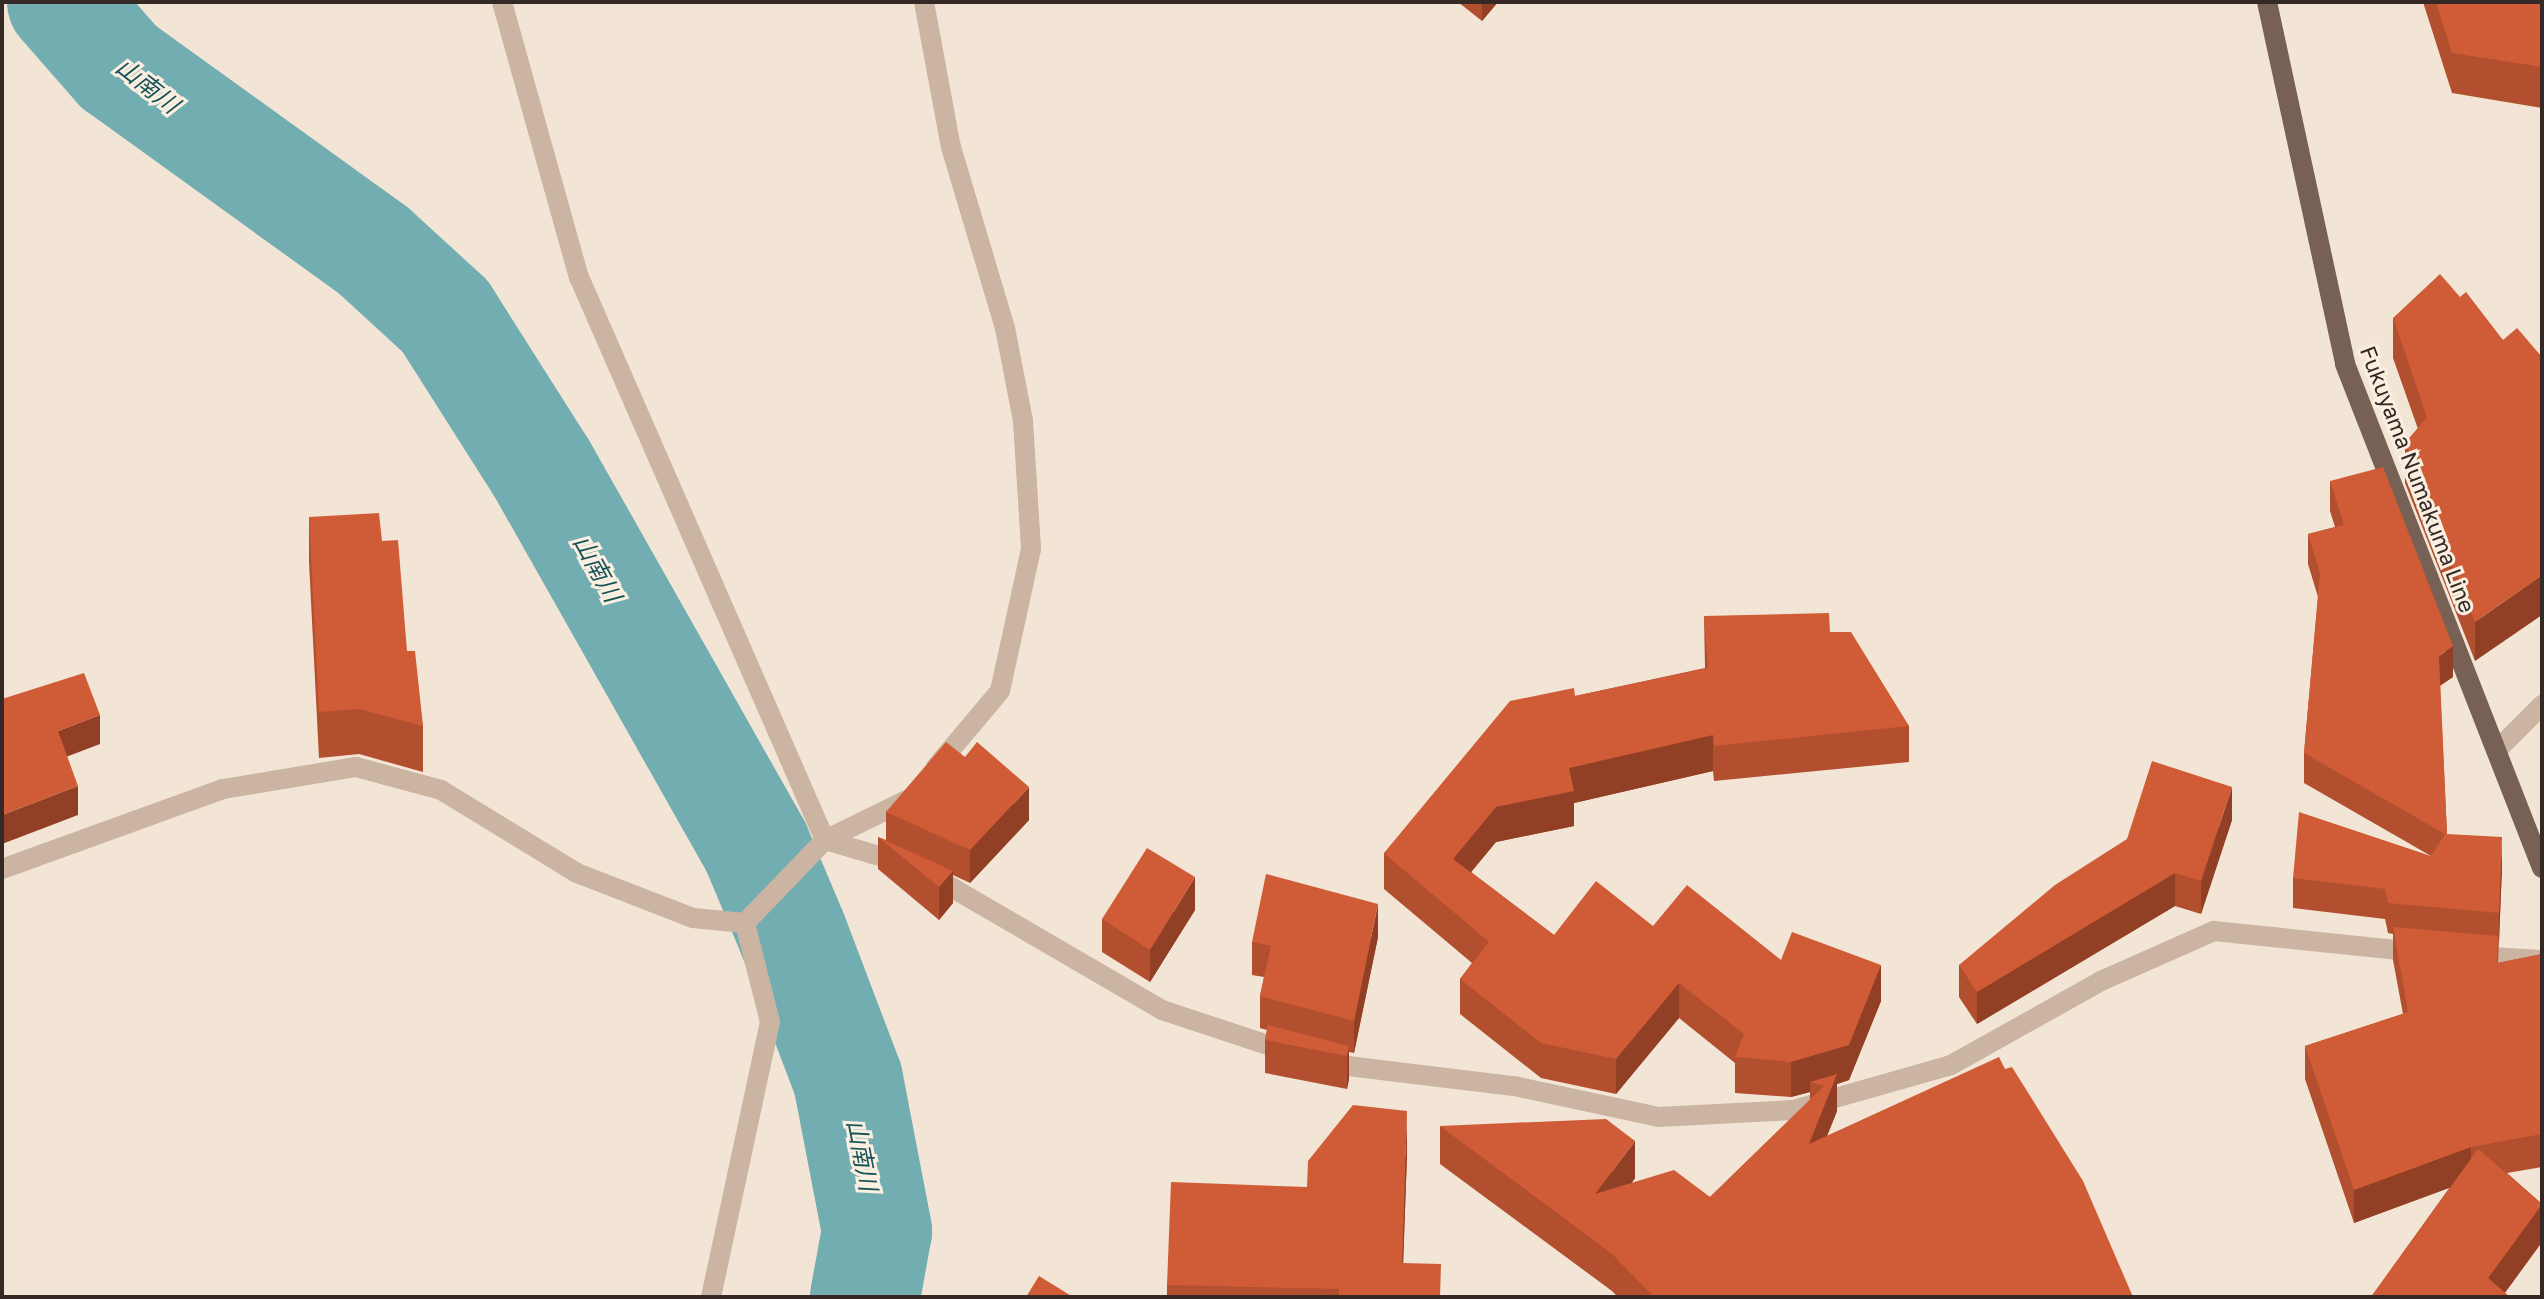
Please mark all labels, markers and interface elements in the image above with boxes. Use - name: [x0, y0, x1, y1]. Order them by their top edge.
- water label: 山南川: [111, 51, 185, 119]
- street label: Fukuyama Numakuma Line: [2355, 342, 2481, 616]
- water label: 山南川: [568, 530, 628, 606]
- water label: 山南川: [842, 1117, 884, 1193]

